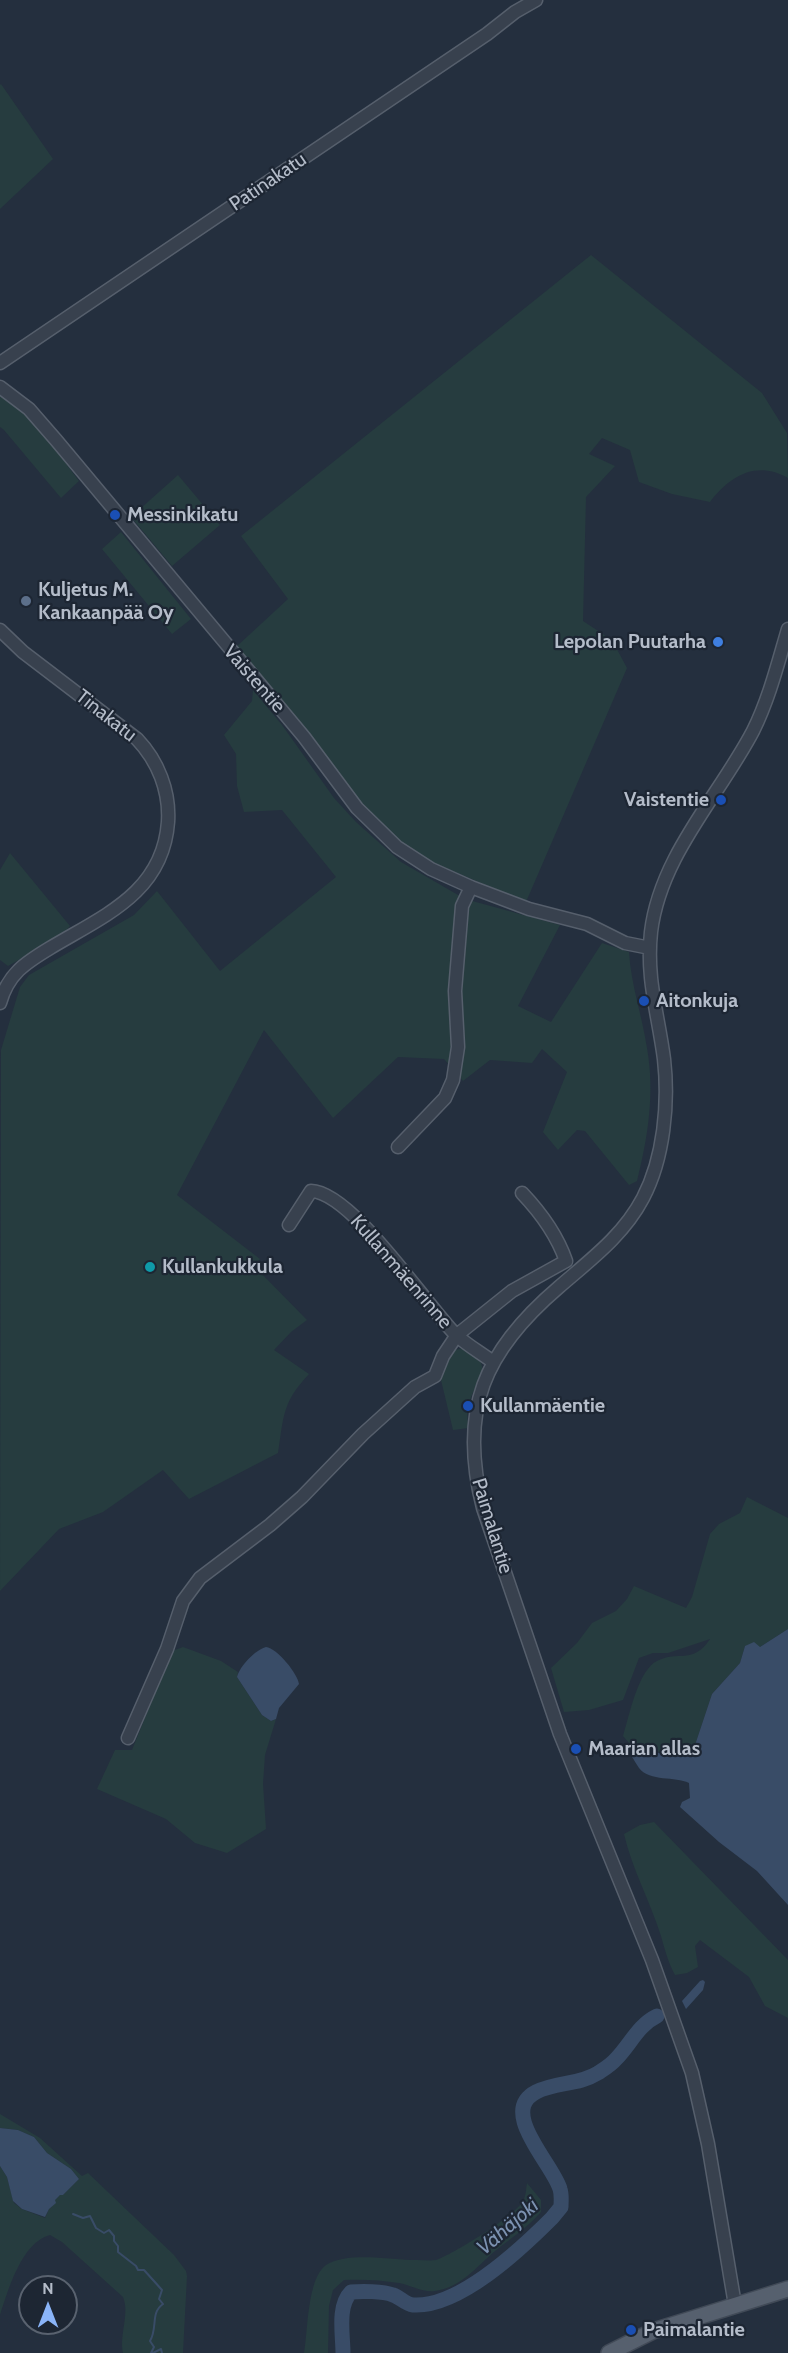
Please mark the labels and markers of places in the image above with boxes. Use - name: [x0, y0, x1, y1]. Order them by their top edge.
- place label: Messinkikatu: [127, 503, 238, 527]
- marker: Messinkikatu: [108, 508, 122, 522]
- place label: Kuljetus M. Kankaanpää Oy: [38, 578, 174, 625]
- marker: Kuljetus M. Kankaanpää Oy: [19, 594, 33, 608]
- place label: Lepolan Puutarha: [554, 630, 706, 654]
- marker: Lepolan Puutarha: [711, 635, 725, 649]
- place label: Vaistentie: [624, 788, 709, 812]
- marker: Vaistentie: [714, 793, 728, 807]
- place label: Aitonkuja: [656, 989, 738, 1013]
- marker: Aitonkuja: [637, 994, 651, 1008]
- place label: Kullankukkula: [162, 1255, 283, 1279]
- marker: Kullankukkula: [143, 1260, 157, 1274]
- place label: Kullanmäentie: [480, 1394, 605, 1418]
- marker: Kullanmäentie: [461, 1399, 475, 1413]
- place label: Maarian allas: [588, 1737, 700, 1761]
- marker: Maarian allas: [569, 1742, 583, 1756]
- place label: Paimalantie: [643, 2318, 745, 2342]
- marker: Paimalantie: [624, 2323, 638, 2337]

